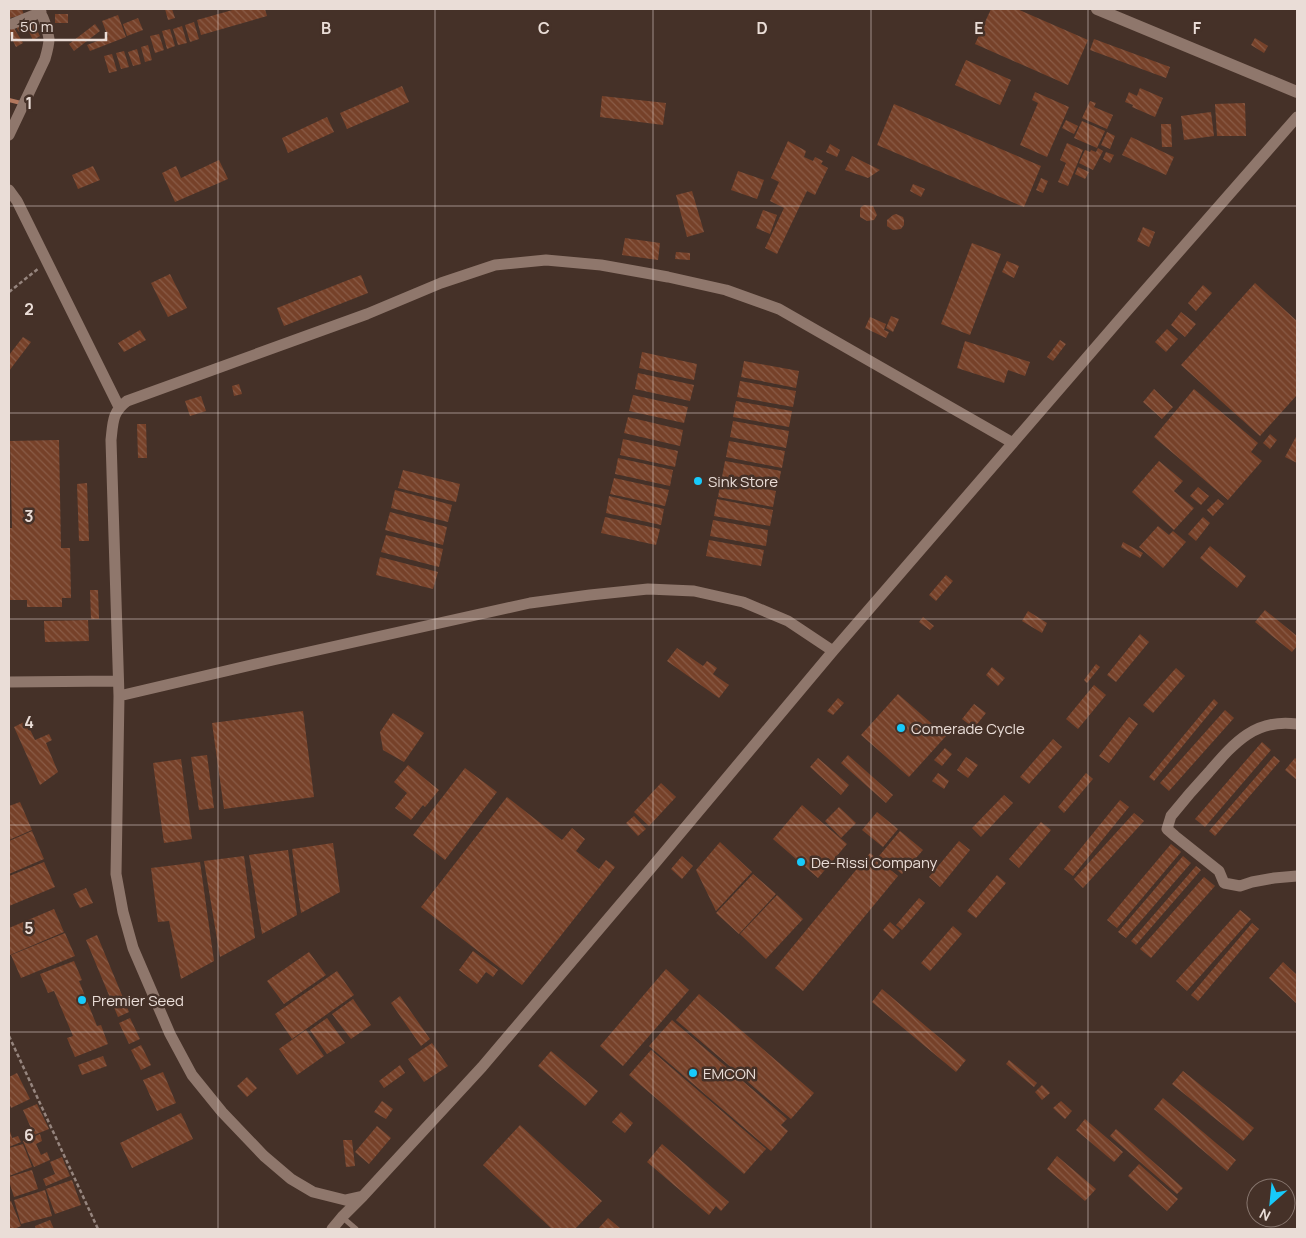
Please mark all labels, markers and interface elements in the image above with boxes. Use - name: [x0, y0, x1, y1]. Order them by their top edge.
- scale bar: [12, 10, 106, 42]
- text: 50 m: [20, 16, 54, 37]
- text: B: [321, 17, 331, 39]
- text: C: [538, 17, 550, 39]
- text: D: [756, 17, 768, 39]
- text: E: [974, 17, 984, 39]
- text: F: [1193, 17, 1202, 39]
- text: 1: [25, 92, 33, 114]
- text: 2: [24, 298, 34, 320]
- place label: Sink Store: [708, 471, 778, 492]
- marker: Sink Store: [692, 475, 704, 487]
- text: 3: [24, 505, 34, 527]
- text: 4: [24, 711, 34, 733]
- place label: Comerade Cycle: [911, 718, 1025, 739]
- marker: Comerade Cycle: [895, 722, 907, 734]
- place label: De-Rissi Company: [811, 852, 937, 873]
- marker: De-Rissi Company: [795, 856, 807, 868]
- text: 5: [24, 917, 34, 939]
- place label: Premier Seed: [92, 990, 184, 1011]
- marker: Premier Seed: [76, 994, 88, 1006]
- place label: EMCON: [703, 1063, 756, 1084]
- marker: EMCON: [687, 1067, 699, 1079]
- text: 6: [24, 1124, 34, 1146]
- north arrow: [1246, 1178, 1296, 1228]
- text: N: [1256, 1204, 1274, 1226]

